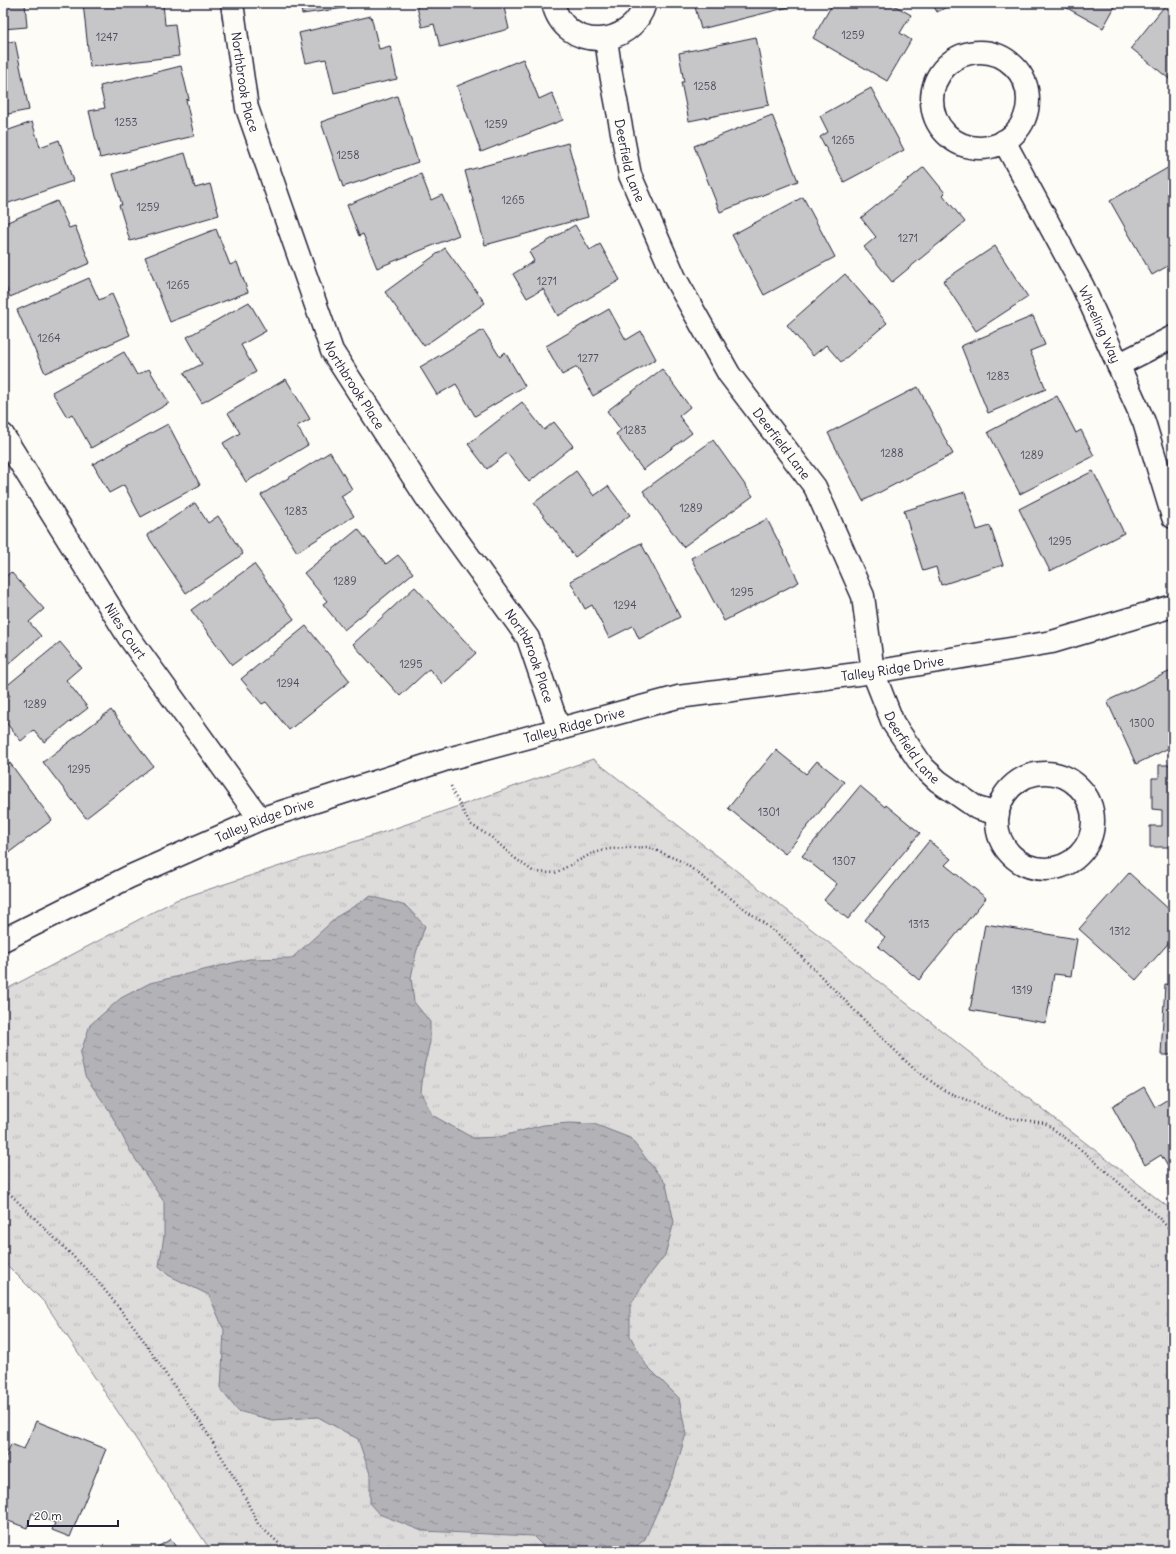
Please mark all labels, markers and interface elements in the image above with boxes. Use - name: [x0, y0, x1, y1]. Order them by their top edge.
- house number: 1259: [841, 28, 865, 42]
- house number: 1247: [96, 30, 119, 44]
- street label: Northbrook Place: [227, 31, 263, 134]
- house number: 1258: [693, 79, 717, 93]
- house number: 1253: [115, 115, 137, 129]
- house number: 1259: [484, 117, 508, 131]
- street label: Deerfield Lane: [611, 118, 649, 205]
- house number: 1265: [831, 133, 855, 147]
- house number: 1258: [336, 148, 360, 162]
- house number: 1265: [501, 193, 525, 207]
- house number: 1259: [136, 200, 160, 214]
- house number: 1271: [898, 231, 918, 245]
- house number: 1271: [537, 274, 557, 288]
- house number: 1265: [166, 278, 190, 292]
- street label: Wheeling Way: [1075, 283, 1124, 366]
- house number: 1264: [37, 331, 61, 345]
- street label: Northbrook Place: [320, 339, 388, 433]
- house number: 1277: [577, 351, 599, 365]
- house number: 1283: [987, 369, 1009, 383]
- street label: Deerfield Lane: [749, 405, 814, 483]
- house number: 1283: [624, 423, 646, 437]
- house number: 1288: [880, 446, 904, 460]
- house number: 1289: [1020, 448, 1044, 462]
- house number: 1289: [679, 501, 703, 515]
- house number: 1283: [285, 504, 307, 518]
- house number: 1295: [1048, 534, 1072, 548]
- house number: 1289: [333, 574, 357, 588]
- house number: 1295: [730, 585, 754, 599]
- house number: 1294: [613, 598, 637, 612]
- street label: Niles Court: [100, 600, 150, 663]
- street label: Northbrook Place: [501, 606, 557, 705]
- street label: Talley Ridge Drive: [840, 652, 945, 685]
- house number: 1295: [399, 657, 423, 671]
- house number: 1294: [276, 676, 300, 690]
- house number: 1289: [23, 697, 47, 711]
- street label: Talley Ridge Drive: [522, 704, 626, 747]
- street label: Deerfield Lane: [880, 709, 943, 787]
- house number: 1300: [1129, 716, 1155, 730]
- house number: 1295: [67, 762, 91, 776]
- street label: Talley Ridge Drive: [213, 794, 316, 847]
- house number: 1301: [758, 805, 780, 819]
- house number: 1307: [832, 854, 856, 868]
- house number: 1313: [908, 917, 930, 931]
- house number: 1312: [1110, 924, 1130, 938]
- house number: 1319: [1011, 983, 1033, 997]
- scale bar: [28, 1502, 118, 1528]
- text: 20 m: [34, 1508, 62, 1523]

